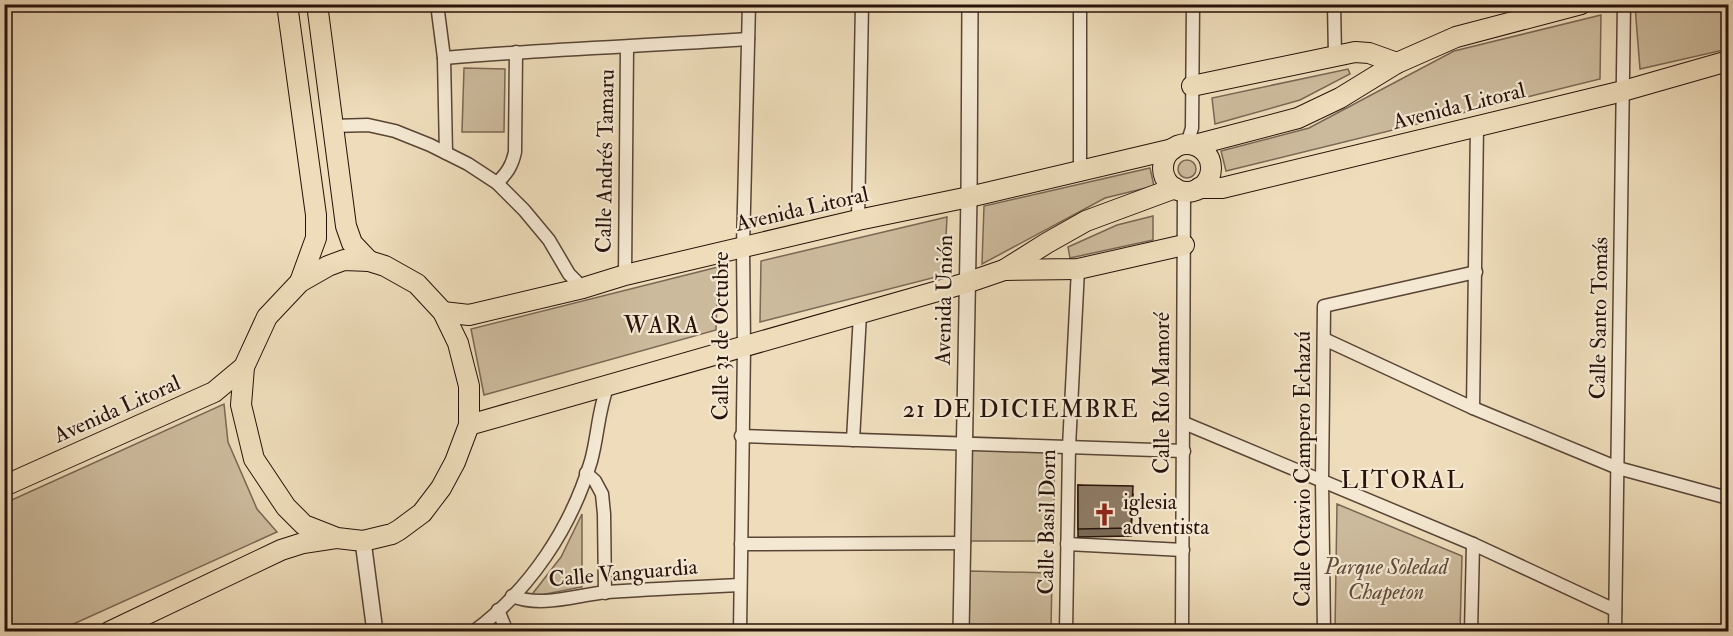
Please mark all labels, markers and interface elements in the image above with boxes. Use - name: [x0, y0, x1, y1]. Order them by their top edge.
- street label: Calle Andrés Tamaru: [589, 69, 621, 253]
- street label: Avenida Litoral: [1389, 76, 1529, 136]
- street label: Avenida Litoral: [732, 180, 872, 238]
- street label: Avenida Unión: [929, 235, 959, 366]
- street label: Calle Santo Tomás: [1584, 236, 1614, 400]
- street label: Calle 31 de Octubre: [707, 252, 735, 420]
- district label: WARA: [623, 310, 700, 341]
- street label: Calle Río Mamoré: [1148, 311, 1176, 474]
- street label: Calle Octavio Campero Echazú: [1289, 331, 1318, 607]
- street label: Avenida Litoral: [48, 368, 185, 450]
- district label: 21 DE DICIEMBRE: [903, 394, 1139, 425]
- street label: Calle Basil Dorn: [1032, 449, 1062, 595]
- district label: LITORAL: [1341, 465, 1465, 496]
- place label: iglesia adventista: [1123, 488, 1210, 541]
- church icon: iglesia adventista: [1092, 502, 1118, 528]
- street label: Calle Vanguardia: [547, 552, 700, 593]
- park label: Parque Soledad Chapeton: [1323, 553, 1450, 606]

